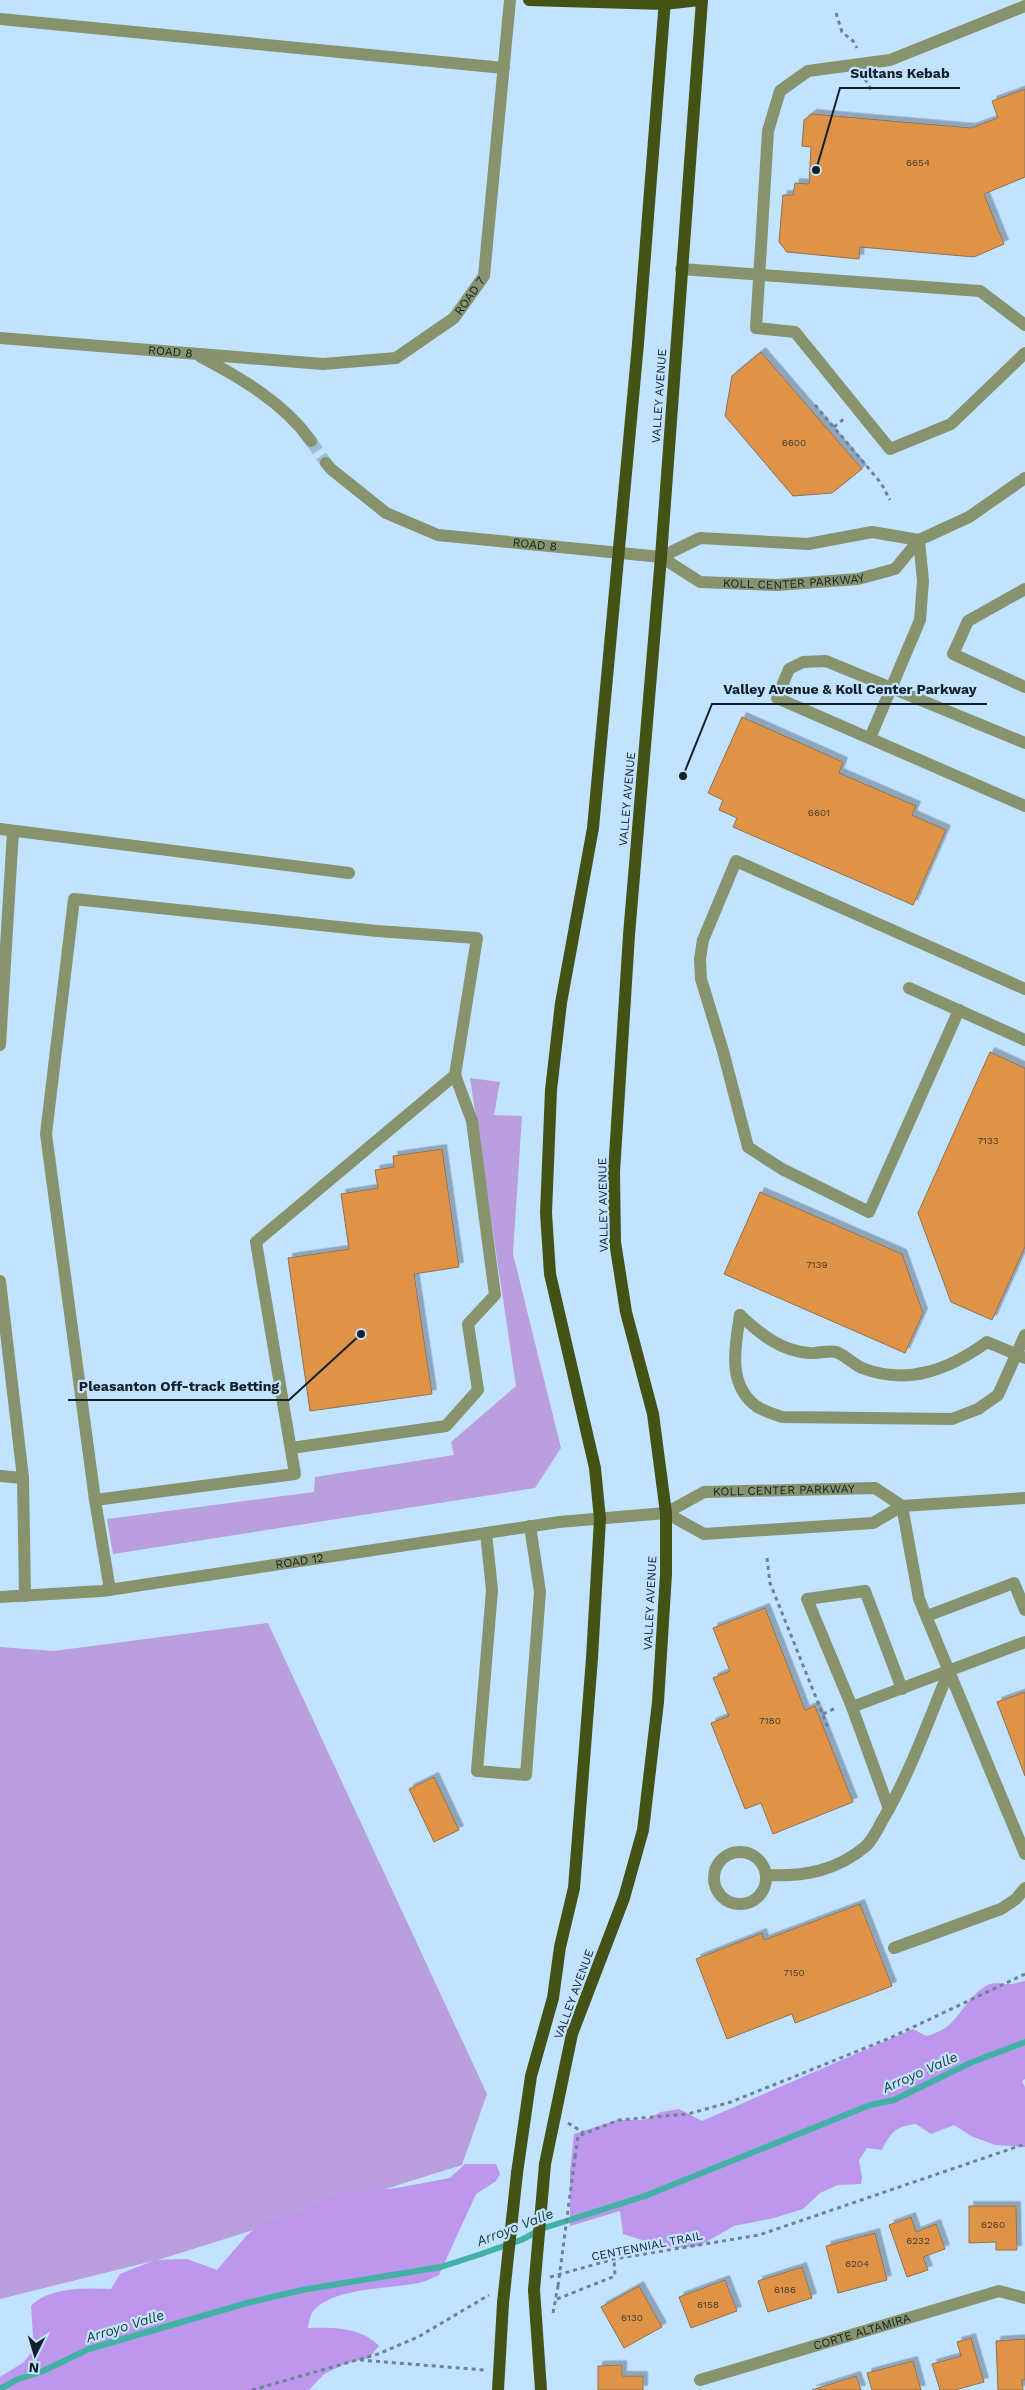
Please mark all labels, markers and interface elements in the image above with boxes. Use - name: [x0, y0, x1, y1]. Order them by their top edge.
- callout: Sultans Kebab: [840, 59, 960, 88]
- text: Sultans Kebab: [850, 65, 950, 81]
- house number: 6654: [906, 157, 930, 168]
- street label: ROAD 7: [451, 274, 488, 318]
- street label: ROAD 8: [148, 343, 193, 360]
- street label: VALLEY AVENUE: [649, 348, 669, 444]
- house number: 6600: [782, 437, 806, 448]
- street label: ROAD 8: [512, 535, 558, 554]
- street label: KOLL CENTER PARKWAY: [723, 570, 866, 592]
- callout: Valley Avenue & Koll Center Parkway: [712, 675, 987, 704]
- text: Valley Avenue & Koll Center Parkway: [723, 681, 977, 697]
- street label: VALLEY AVENUE: [616, 751, 638, 847]
- house number: 6601: [808, 807, 830, 818]
- house number: 7133: [977, 1135, 999, 1146]
- street label: VALLEY AVENUE: [595, 1157, 611, 1252]
- house number: 7139: [806, 1259, 828, 1270]
- callout: Pleasanton Off-track Betting: [68, 1371, 289, 1400]
- text: Pleasanton Off-track Betting: [79, 1378, 279, 1394]
- street label: KOLL CENTER PARKWAY: [713, 1481, 855, 1499]
- street label: ROAD 12: [274, 1551, 325, 1572]
- street label: VALLEY AVENUE: [641, 1555, 659, 1651]
- house number: 7180: [759, 1715, 781, 1726]
- street label: VALLEY AVENUE: [551, 1947, 597, 2041]
- house number: 7150: [783, 1967, 805, 1978]
- water label: Arroyo Valle: [879, 2048, 960, 2096]
- water label: Arroyo Valle: [474, 2205, 556, 2249]
- house number: 6260: [981, 2219, 1005, 2230]
- street label: CENTENNIAL TRAIL: [590, 2228, 704, 2264]
- house number: 6232: [906, 2235, 930, 2246]
- house number: 6204: [845, 2258, 869, 2269]
- house number: 6186: [774, 2284, 796, 2295]
- house number: 6158: [697, 2299, 719, 2310]
- water label: Arroyo Valle: [83, 2307, 166, 2346]
- street label: CORTE ALTAMIRA: [812, 2311, 912, 2353]
- house number: 6130: [621, 2312, 643, 2323]
- north arrow: [10, 2330, 60, 2380]
- text: N: [28, 2360, 40, 2376]

